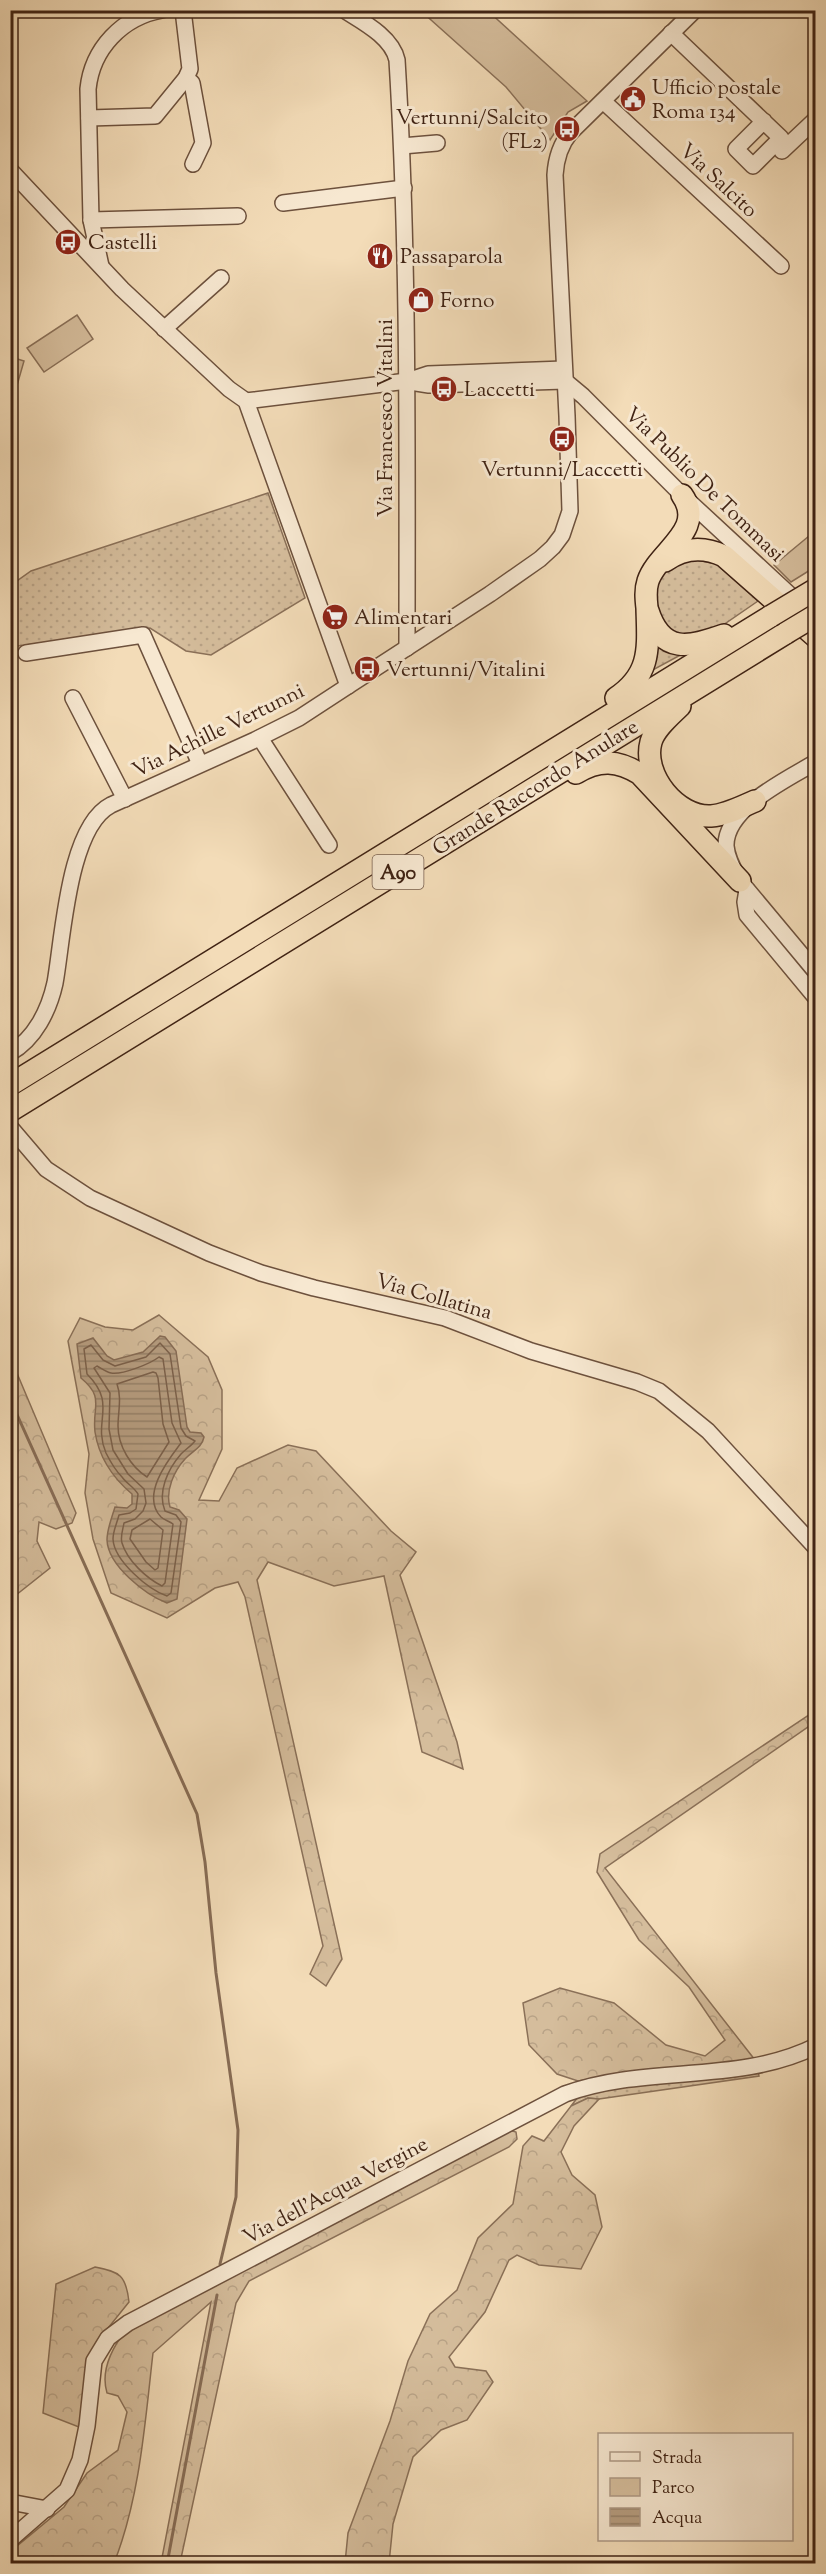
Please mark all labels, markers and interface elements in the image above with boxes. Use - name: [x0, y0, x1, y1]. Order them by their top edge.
- place label: Ufficio postale Roma 134: [652, 74, 781, 128]
- public building icon: Ufficio postale Roma 134: [618, 84, 648, 114]
- place label: Vertunni/Salcito (FL2): [396, 104, 548, 158]
- bus stop icon: Vertunni/Salcito (FL2): [552, 114, 582, 144]
- street label: Via Salcito: [672, 137, 764, 226]
- bus stop icon: Castelli: [53, 227, 83, 257]
- place label: Castelli: [88, 229, 157, 259]
- restaurant icon: Passaparola: [365, 241, 395, 271]
- place label: Passaparola: [400, 243, 503, 273]
- shop icon: Forno: [406, 285, 436, 315]
- place label: Forno: [440, 287, 494, 317]
- street label: Via Francesco Vitalini: [372, 319, 402, 517]
- bus stop icon: Laccetti: [429, 374, 459, 404]
- place label: Laccetti: [464, 376, 535, 406]
- street label: Via Publio De Tommasi: [617, 401, 790, 570]
- bus stop icon: Vertunni/Laccetti: [547, 424, 577, 454]
- place label: Vertunni/Laccetti: [481, 456, 643, 486]
- supermarket icon: Alimentari: [320, 602, 350, 632]
- place label: Alimentari: [354, 604, 452, 634]
- bus stop icon: Vertunni/Vitalini: [352, 654, 382, 684]
- place label: Vertunni/Vitalini: [386, 656, 545, 686]
- street label: Via Achille Vertunni: [128, 677, 310, 786]
- street label: Grande Raccordo Anulare: [427, 713, 645, 864]
- road number: A90: [372, 855, 424, 889]
- street label: Via Collatina: [372, 1267, 496, 1329]
- street label: Via dell'Acqua Vergine: [238, 2130, 434, 2253]
- legend: [598, 2433, 793, 2541]
- text: Strada: [652, 2446, 702, 2472]
- text: Parco: [652, 2476, 695, 2502]
- text: Acqua: [652, 2506, 702, 2532]

